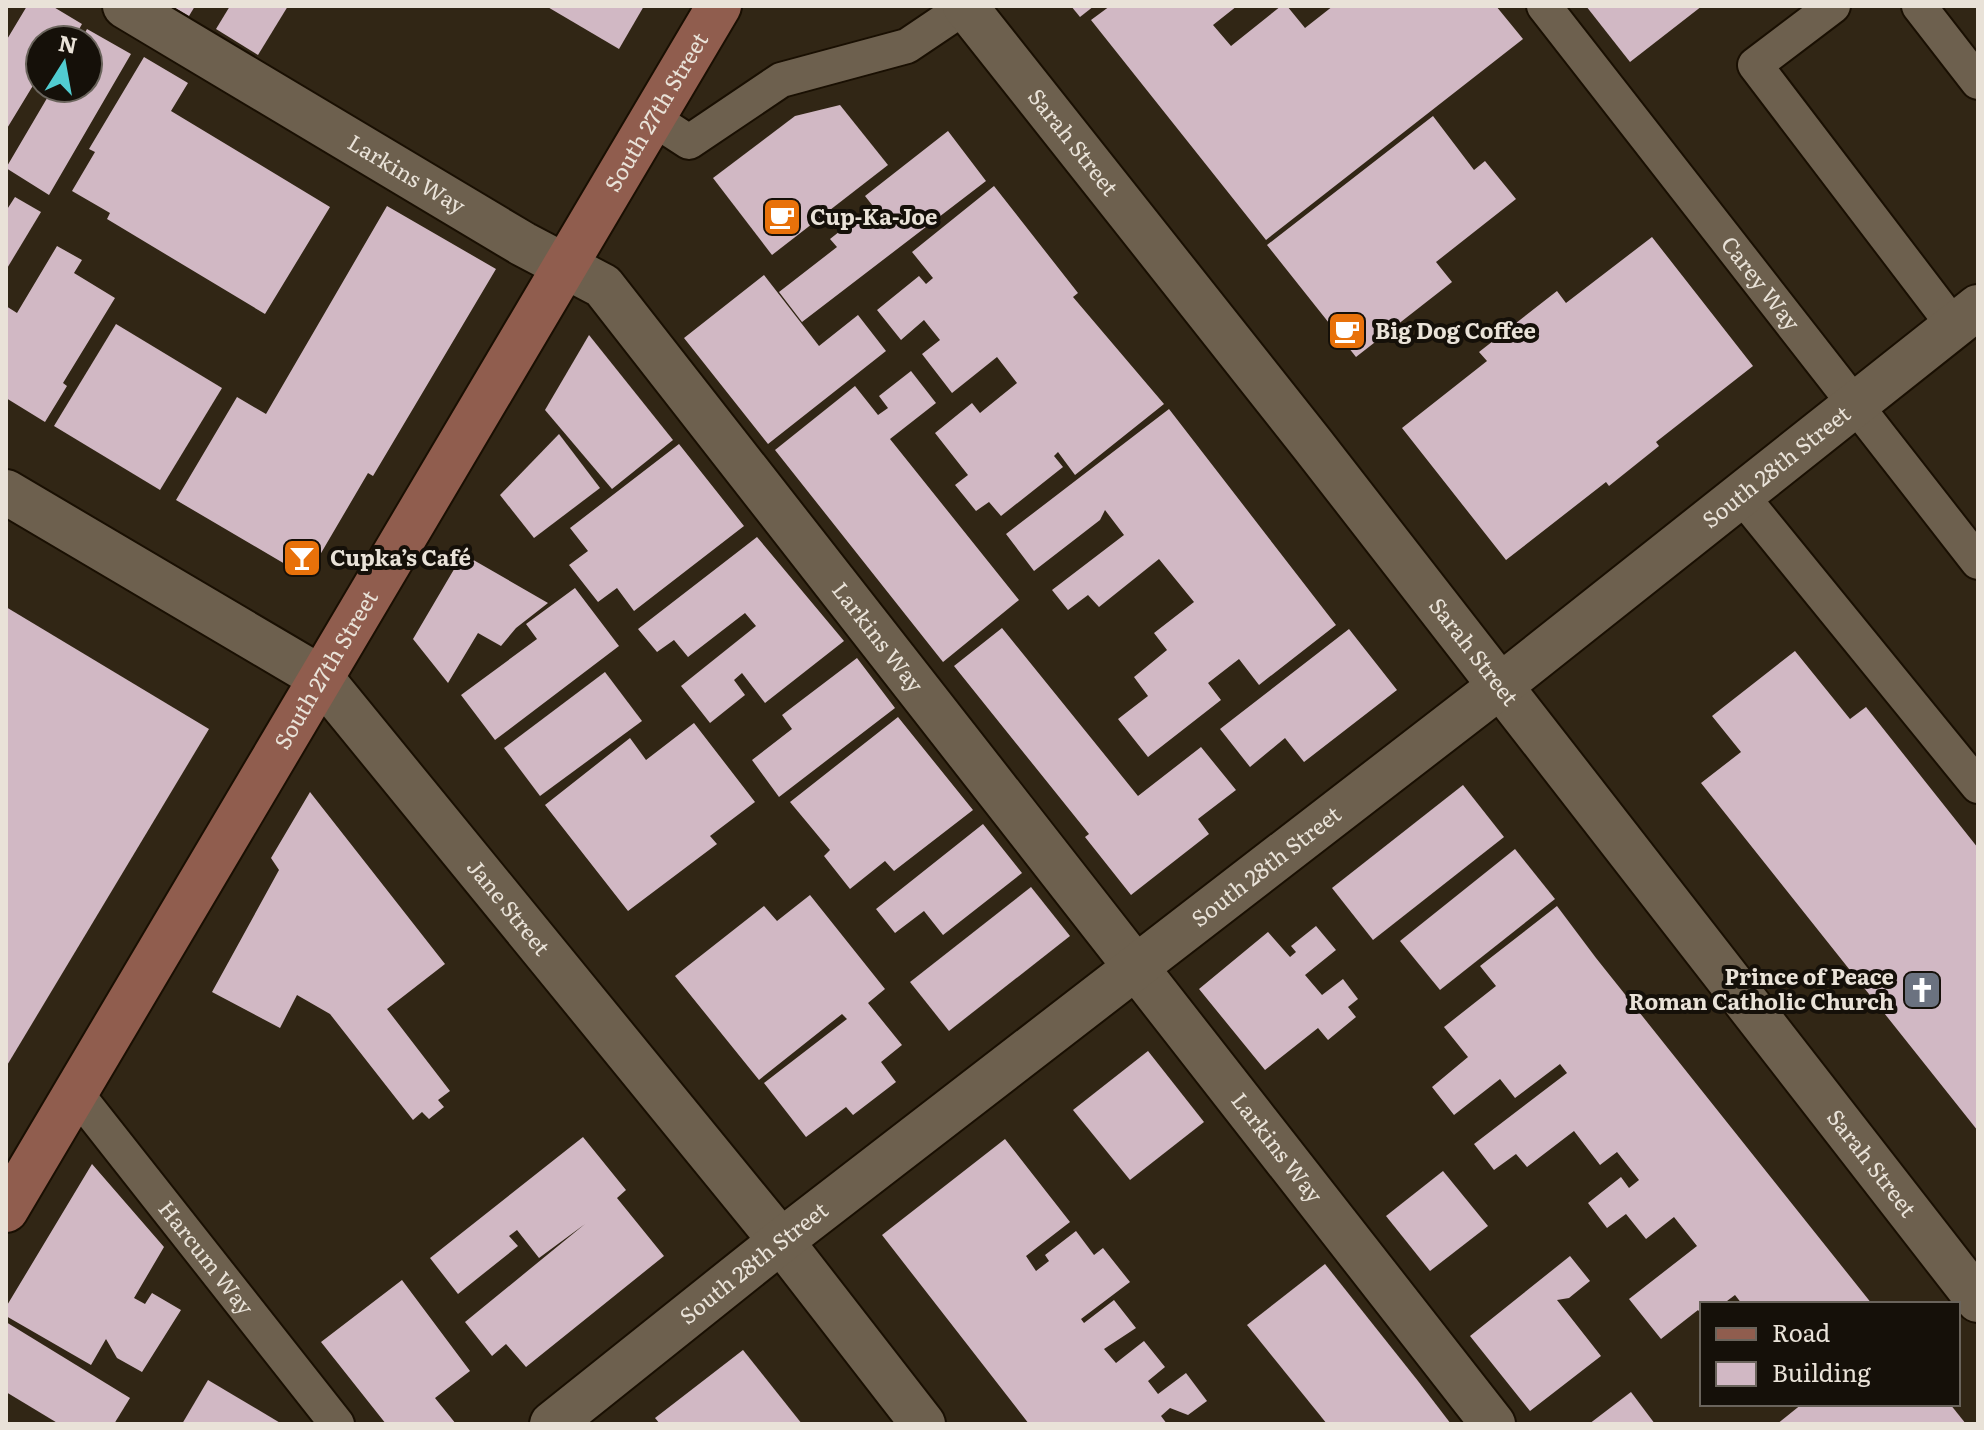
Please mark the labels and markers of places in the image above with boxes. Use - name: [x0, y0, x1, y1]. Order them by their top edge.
- cafe icon: Cup-Ka-Joe: [761, 196, 803, 238]
- place label: Cup-Ka-Joe: [810, 199, 937, 232]
- cafe icon: Big Dog Coffee: [1326, 310, 1368, 352]
- place label: Big Dog Coffee: [1375, 313, 1536, 346]
- bar icon: Cupka’s Café: [281, 537, 323, 579]
- place label: Cupka’s Café: [330, 540, 471, 573]
- place label: Prince of Peace Roman Catholic Church: [1629, 959, 1894, 1017]
- church icon: Prince of Peace Roman Catholic Church: [1901, 969, 1943, 1011]

